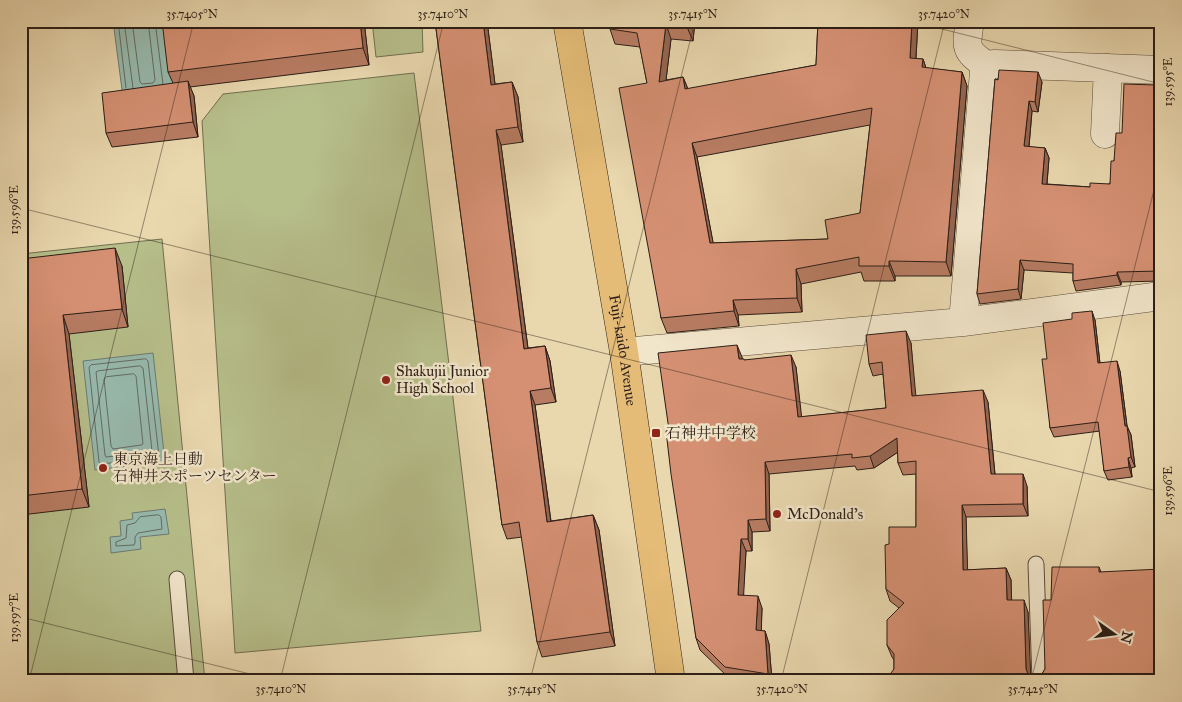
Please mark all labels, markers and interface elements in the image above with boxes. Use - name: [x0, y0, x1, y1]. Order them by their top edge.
- text: 35.7405°N: [166, 7, 218, 21]
- text: 35.7410°N: [418, 7, 468, 21]
- text: 35.7415°N: [668, 7, 718, 21]
- text: 35.7420°N: [918, 7, 970, 21]
- text: 139.595°E: [1161, 57, 1175, 106]
- text: 139.596°E: [7, 185, 21, 235]
- street label: Fuji-kaido Avenue: [605, 293, 641, 407]
- place label: Shakujii Junior High School: [396, 362, 489, 397]
- marker: Shakujii Junior High School: [380, 374, 392, 386]
- place label: 石神井中学校: [666, 424, 756, 442]
- marker: 石神井中学校: [650, 427, 662, 439]
- place label: 東京海上日動 石神井スポーツセンター: [113, 450, 277, 485]
- marker: 東京海上日動 石神井スポーツセンター: [97, 462, 109, 474]
- text: 139.596°E: [1161, 466, 1175, 516]
- place label: McDonald's: [787, 505, 863, 523]
- marker: McDonald's: [771, 508, 783, 520]
- text: 139.597°E: [7, 593, 21, 643]
- north arrow: [1090, 610, 1140, 660]
- text: N: [1116, 629, 1136, 645]
- text: 35.7410°N: [256, 682, 306, 696]
- text: 35.7415°N: [507, 682, 557, 696]
- text: 35.7420°N: [756, 682, 808, 696]
- text: 35.7425°N: [1008, 682, 1058, 696]

